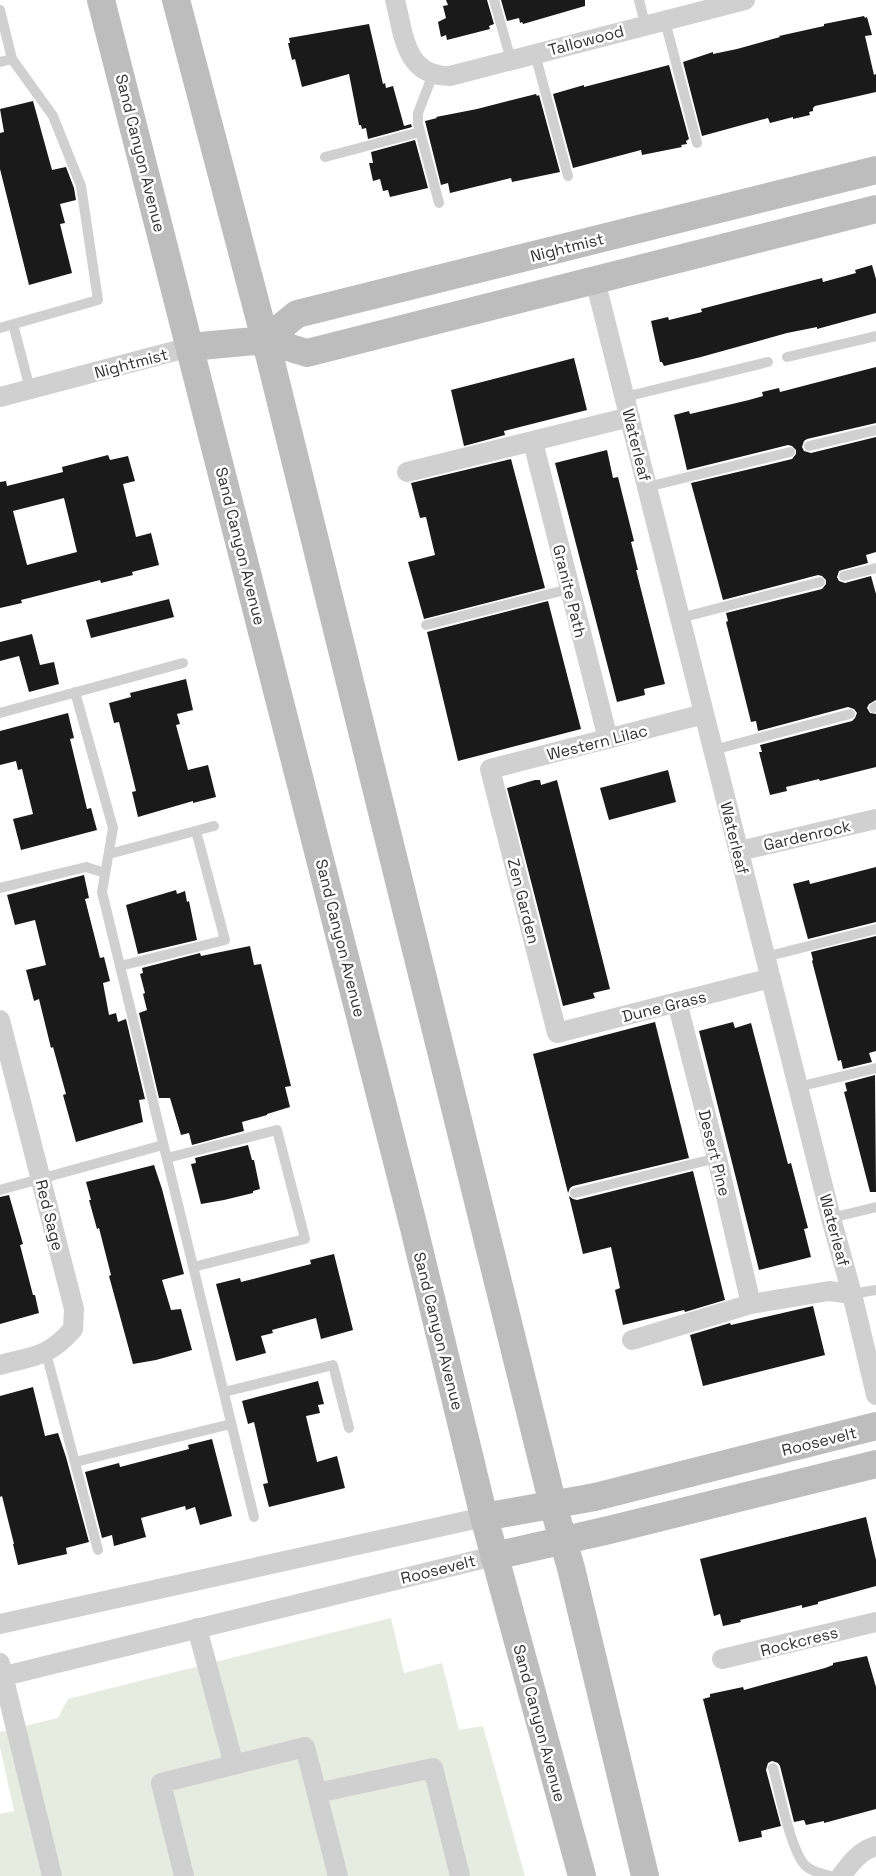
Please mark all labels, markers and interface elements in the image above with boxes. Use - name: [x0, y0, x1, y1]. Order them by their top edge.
- street label: Tallowood: [546, 20, 626, 61]
- street label: Sand Canyon Avenue: [111, 72, 170, 234]
- street label: Nightmist: [528, 228, 606, 267]
- street label: Nightmist: [92, 344, 170, 383]
- street label: Waterleaf: [617, 407, 656, 484]
- street label: Sand Canyon Avenue: [211, 465, 270, 627]
- street label: Granite Path: [548, 542, 591, 640]
- street label: Western Lilac: [545, 720, 650, 765]
- street label: Waterleaf: [715, 800, 754, 877]
- street label: Gardenrock: [761, 815, 853, 856]
- street label: Zen Garden: [503, 856, 544, 946]
- street label: Sand Canyon Avenue: [311, 857, 370, 1019]
- street label: Dune Grass: [620, 986, 708, 1027]
- street label: Desert Pine: [694, 1108, 735, 1199]
- street label: Red Sage: [31, 1177, 68, 1253]
- street label: Waterleaf: [815, 1192, 854, 1269]
- street label: Sand Canyon Avenue: [409, 1250, 468, 1412]
- street label: Roosevelt: [779, 1422, 859, 1461]
- street label: Roosevelt: [398, 1550, 478, 1589]
- street label: Rockcress: [758, 1622, 840, 1661]
- street label: Sand Canyon Avenue: [508, 1642, 571, 1804]

